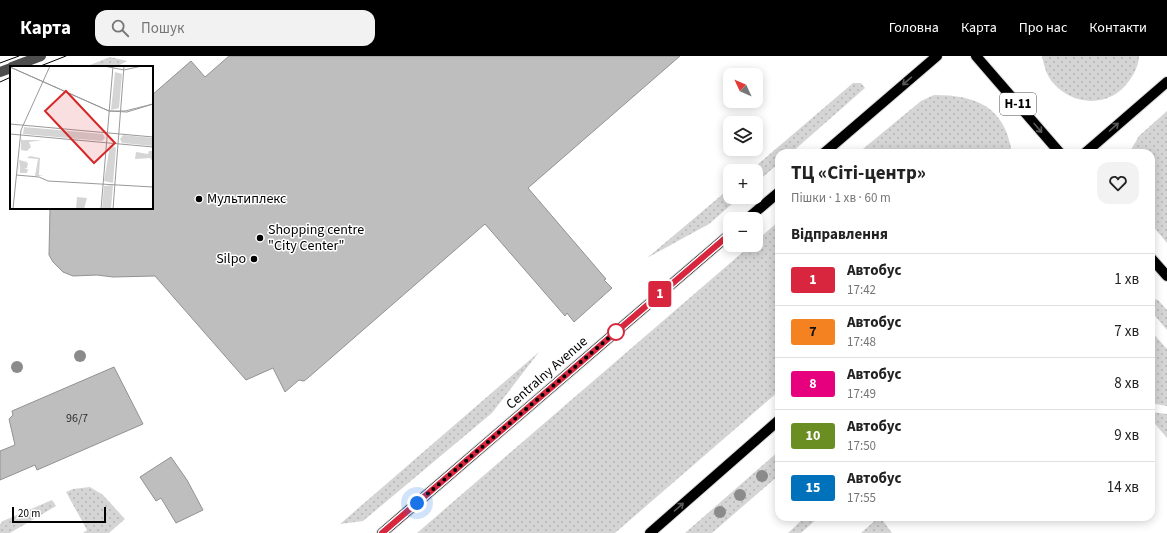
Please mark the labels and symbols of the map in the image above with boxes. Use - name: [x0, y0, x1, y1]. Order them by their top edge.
- inset map: [10, 66, 153, 209]
- north arrow: [723, 68, 763, 108]
- one-way arrow: [902, 77, 913, 86]
- road number: Н-11: [1000, 93, 1036, 115]
- one-way arrow: [1034, 122, 1043, 133]
- one-way arrow: [1109, 123, 1120, 132]
- place label: Мультиплекс: [207, 189, 287, 209]
- marker: Мультиплекс: [194, 194, 204, 204]
- place label: Shopping centre "City Center": [268, 220, 364, 256]
- marker: Shopping centre "City Center": [255, 233, 265, 243]
- place label: Silpo: [216, 249, 246, 269]
- marker: Silpo: [249, 254, 259, 264]
- line badge: 1: [647, 281, 673, 307]
- unlabelled marker: [607, 323, 625, 341]
- street label: Centralny Avenue: [502, 332, 592, 414]
- house number: 96/7: [66, 410, 88, 427]
- your location: [407, 493, 427, 513]
- one-way arrow: [674, 503, 685, 512]
- scale bar: [12, 505, 106, 524]

